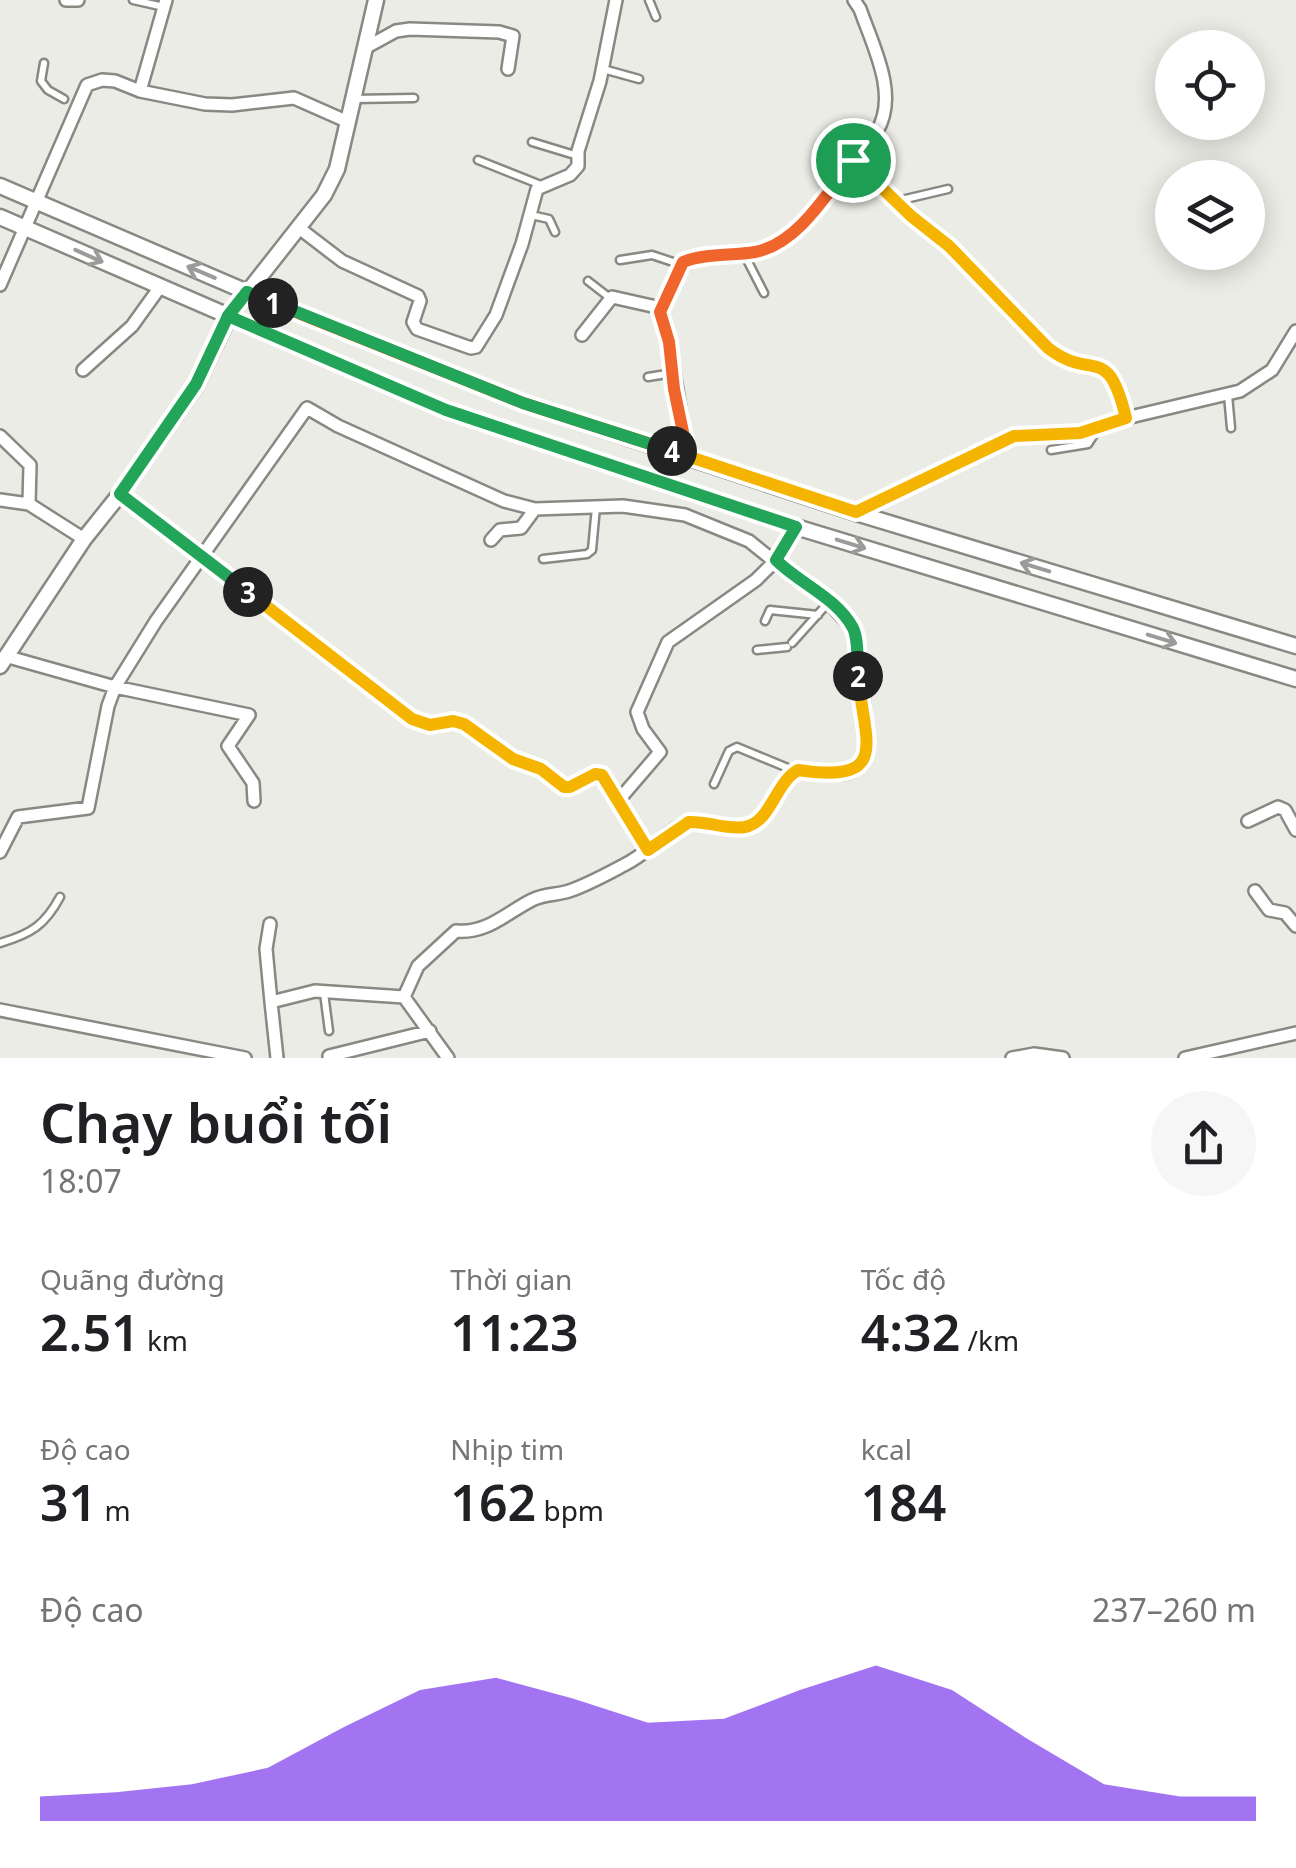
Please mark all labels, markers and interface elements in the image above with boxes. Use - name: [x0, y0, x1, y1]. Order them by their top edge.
- map controls: [1155, 30, 1265, 270]
- button: locate: [1155, 30, 1265, 140]
- pin: [811, 118, 896, 203]
- icon: arrive: [826, 133, 881, 188]
- button: layers: [1155, 160, 1265, 270]
- one-way arrow: [74, 248, 104, 266]
- one-way arrow: [186, 262, 217, 280]
- pin: 1: [248, 278, 298, 328]
- text: 1: [265, 284, 281, 322]
- pin: 4: [647, 426, 697, 476]
- text: 4: [664, 432, 680, 470]
- one-way arrow: [835, 536, 866, 554]
- one-way arrow: [1020, 557, 1051, 575]
- pin: 3: [223, 567, 273, 617]
- text: 3: [240, 573, 256, 611]
- one-way arrow: [1146, 631, 1177, 649]
- pin: 2: [833, 651, 883, 701]
- text: 2: [850, 657, 866, 695]
- text: Chạy buổi tối: [40, 1084, 392, 1159]
- button: share: [1151, 1091, 1256, 1196]
- text: 18:07: [40, 1159, 122, 1202]
- text: Quãng đường: [40, 1260, 225, 1298]
- text: Thời gian: [450, 1260, 572, 1298]
- text: Tốc độ: [861, 1260, 946, 1298]
- text: 2.51: [40, 1298, 140, 1366]
- text: 11:23: [450, 1298, 579, 1366]
- text: 4:32: [861, 1298, 960, 1366]
- text: km: [140, 1321, 188, 1359]
- text: /km: [960, 1321, 1019, 1359]
- text: Độ cao: [40, 1430, 131, 1468]
- text: Nhịp tim: [450, 1430, 564, 1468]
- text: kcal: [861, 1430, 912, 1468]
- text: 31: [40, 1468, 97, 1536]
- text: 162: [450, 1468, 536, 1536]
- text: 184: [861, 1468, 946, 1536]
- text: m: [97, 1491, 131, 1529]
- text: bpm: [536, 1491, 604, 1529]
- text: Độ cao: [40, 1588, 144, 1631]
- text: 237–260 m: [1092, 1588, 1256, 1631]

